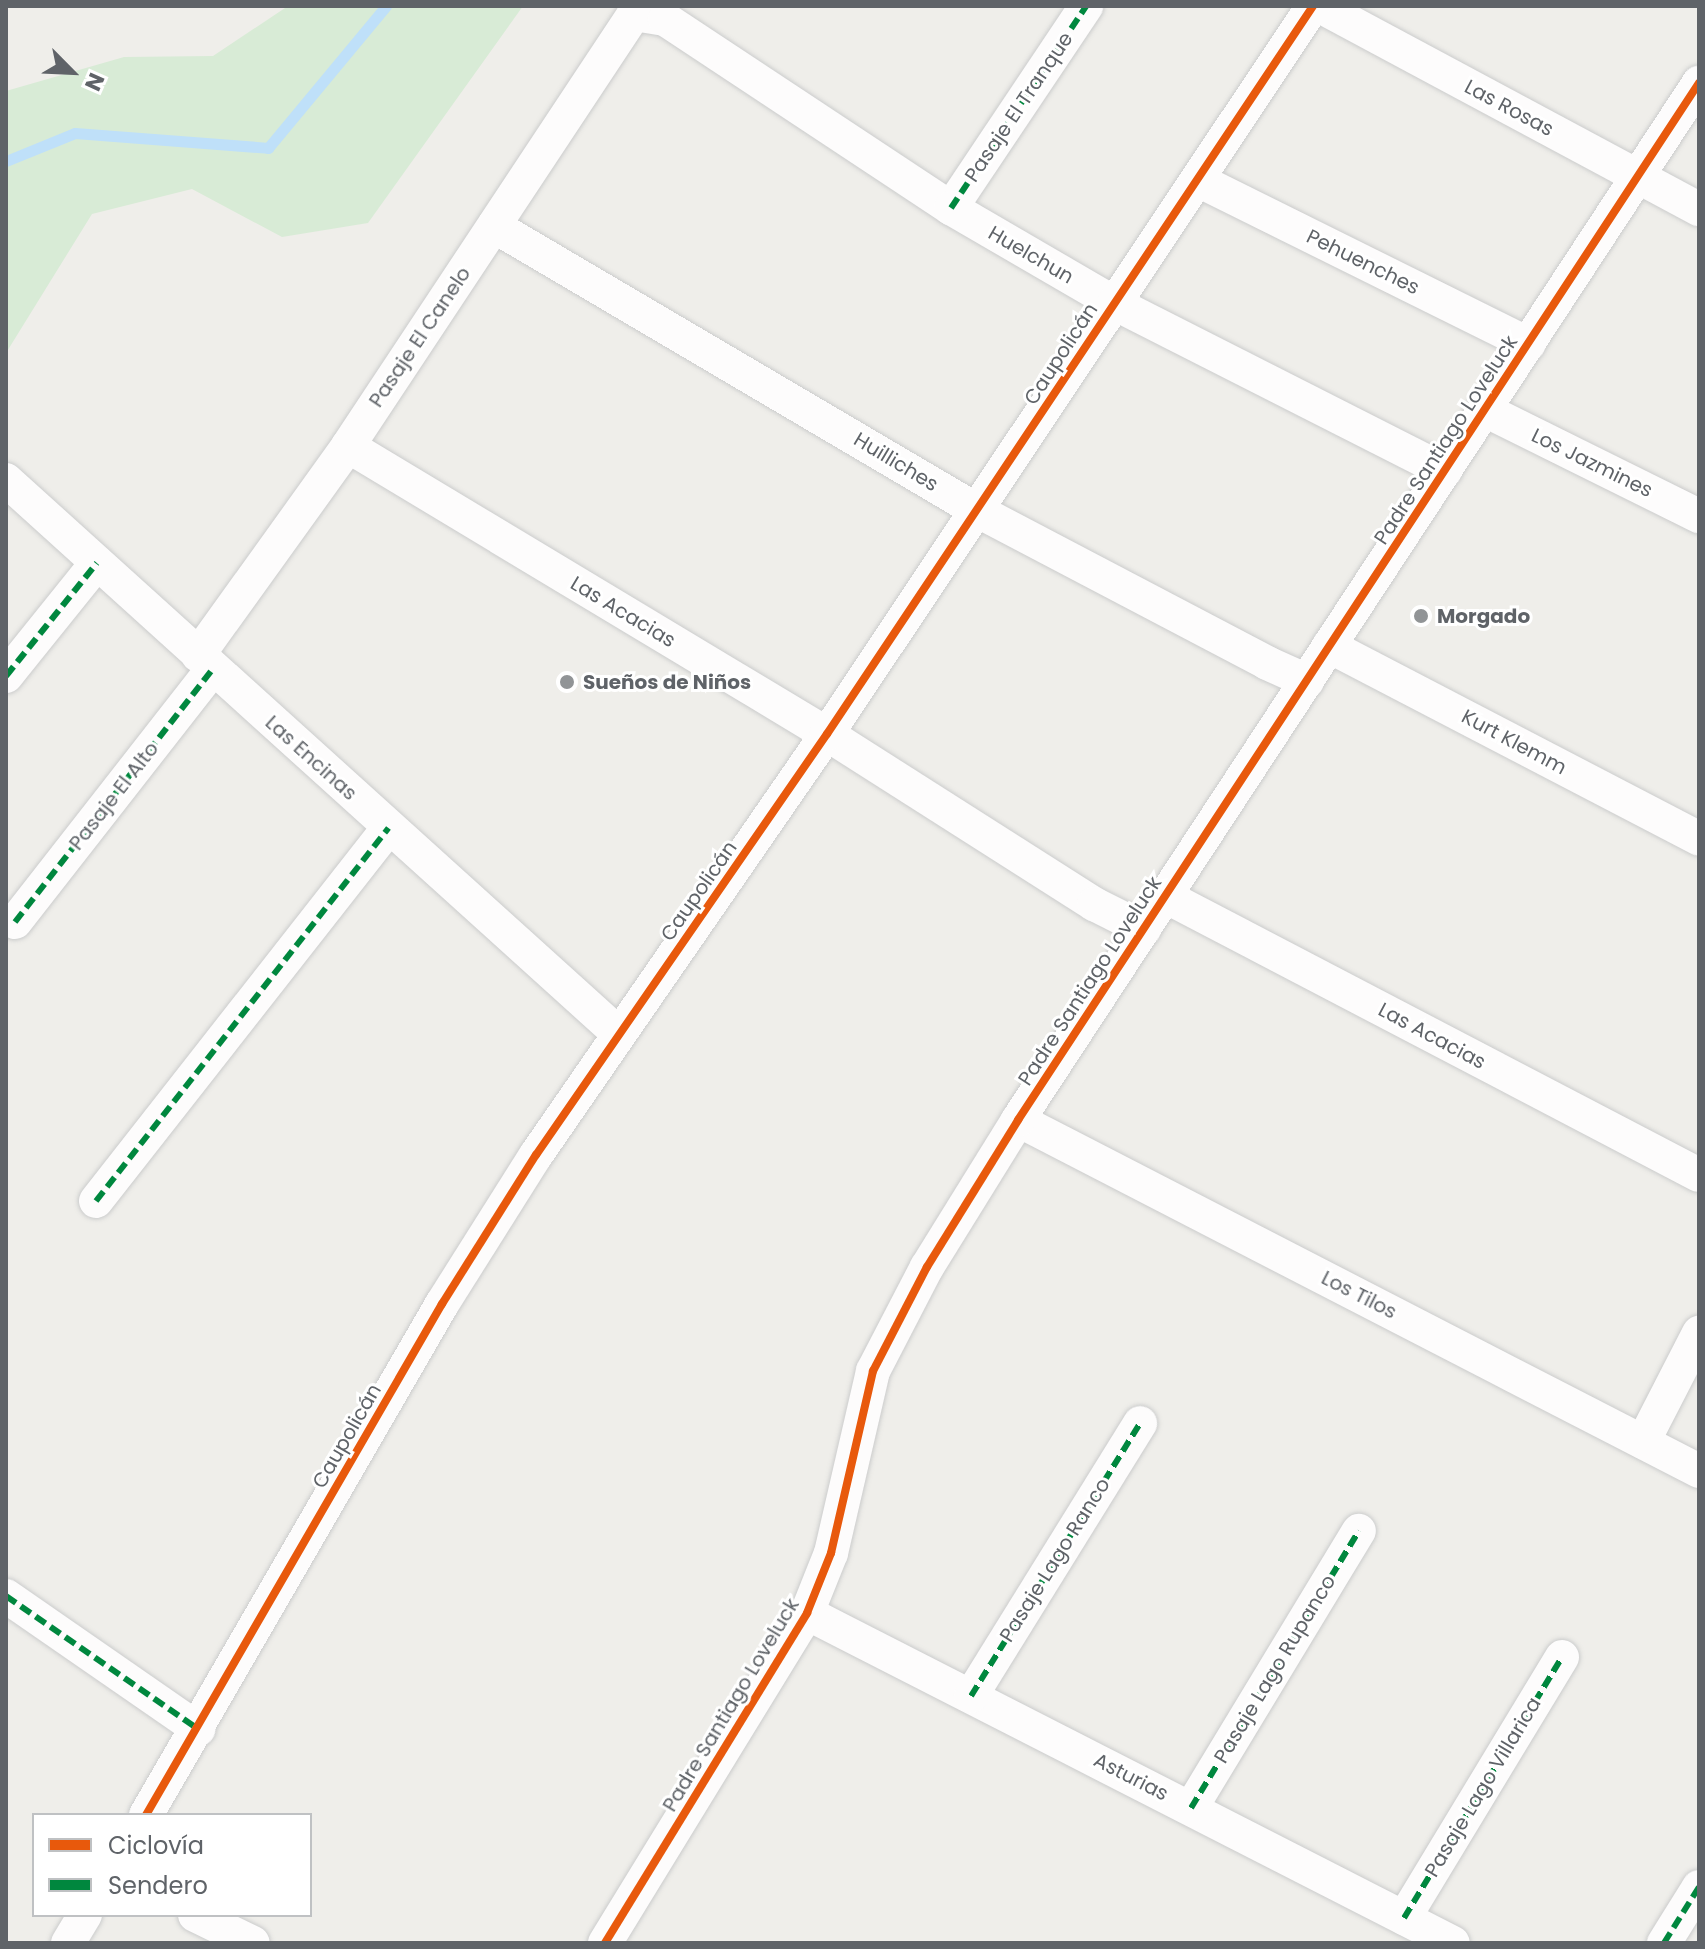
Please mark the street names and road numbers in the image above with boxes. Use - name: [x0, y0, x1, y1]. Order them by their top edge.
- street label: Pasaje El Tranque: [960, 28, 1078, 186]
- street label: Las Rosas: [1460, 75, 1558, 141]
- street label: Huelchun: [984, 221, 1078, 289]
- street label: Pehuenches: [1303, 224, 1423, 300]
- street label: Pasaje El Canelo: [364, 262, 476, 412]
- street label: Caupolicán: [1019, 299, 1103, 409]
- street label: Padre Santiago Loveluck: [1369, 331, 1523, 549]
- street label: Los Jazmines: [1528, 423, 1656, 503]
- street label: Huilliches: [849, 427, 943, 497]
- street label: Las Acacias: [566, 571, 680, 653]
- street label: Kurt Klemm: [1457, 704, 1571, 780]
- street label: Las Encinas: [260, 711, 362, 805]
- street label: Pasaje El Alto: [64, 737, 164, 855]
- street label: Caupolicán: [656, 836, 742, 946]
- street label: Padre Santiago Loveluck: [1013, 872, 1167, 1090]
- street label: Las Acacias: [1374, 998, 1490, 1074]
- street label: Los Tilos: [1317, 1266, 1401, 1324]
- street label: Caupolicán: [308, 1380, 386, 1492]
- street label: Pasaje Lago Ranco: [995, 1474, 1115, 1646]
- street label: Pasaje Lago Rupanco: [1209, 1571, 1341, 1767]
- street label: Padre Santiago Loveluck: [658, 1594, 804, 1816]
- street label: Pasaje Lago Villarica: [1420, 1693, 1546, 1881]
- street label: Asturias: [1090, 1748, 1172, 1806]

